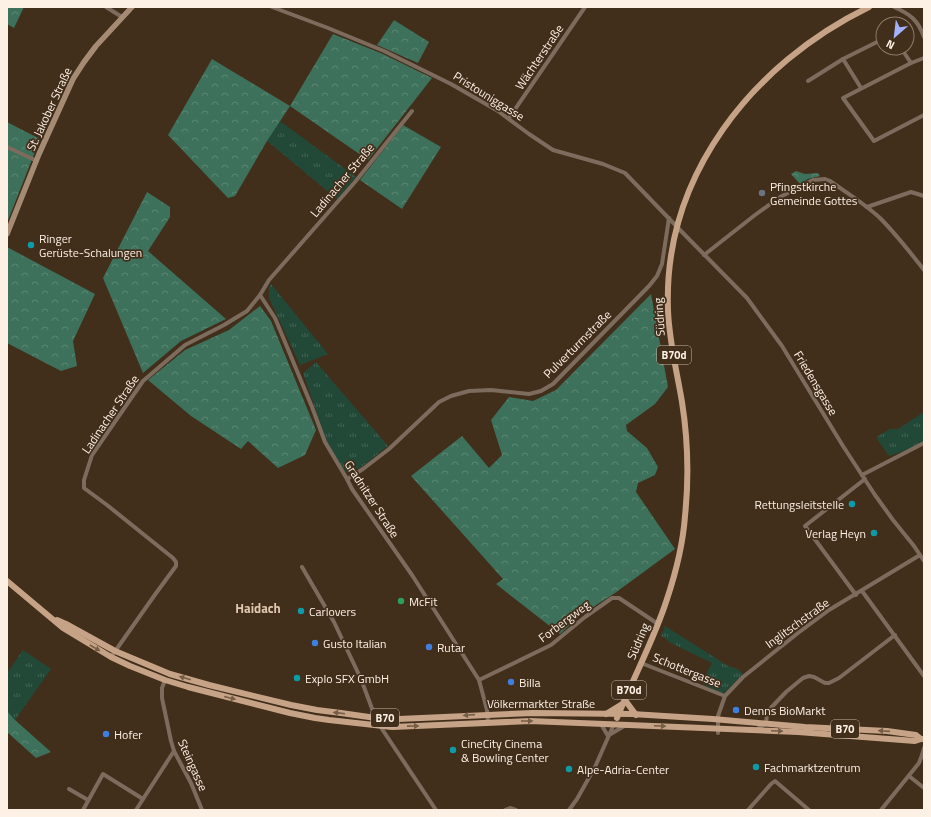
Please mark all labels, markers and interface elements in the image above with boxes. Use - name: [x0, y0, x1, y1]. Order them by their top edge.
- north arrow: [875, 16, 915, 56]
- street label: Wächterstraße: [510, 20, 568, 94]
- text: N: [883, 36, 897, 54]
- street label: St. Jakober Straße: [21, 64, 77, 154]
- street label: Pristouniggasse: [450, 66, 528, 126]
- street label: Ladinacher Straße: [305, 139, 379, 221]
- place label: Pfingstkirche Gemeinde Gottes: [770, 177, 858, 210]
- marker: Pfingstkirche Gemeinde Gottes: [757, 188, 767, 198]
- place label: Ringer Gerüste-Schalungen: [39, 229, 142, 262]
- marker: Ringer Gerüste-Schalungen: [26, 240, 36, 250]
- street label: Südring: [648, 297, 670, 337]
- street label: Pulverturmstraße: [539, 306, 615, 382]
- road number: B70d: [657, 346, 691, 364]
- street label: Friedensgasse: [789, 347, 843, 419]
- street label: Ladinacher Straße: [77, 371, 143, 457]
- street label: Gradnitzer Straße: [340, 456, 404, 542]
- place label: Rettungsleitstelle: [755, 495, 844, 514]
- marker: Rettungsleitstelle: [847, 499, 857, 509]
- place label: Verlag Heyn: [805, 524, 866, 543]
- marker: Verlag Heyn: [869, 528, 879, 538]
- place label: McFit: [409, 592, 438, 611]
- street label: Inglitschstraße: [761, 593, 833, 653]
- street label: Forbergweg: [534, 595, 594, 647]
- marker: McFit: [396, 596, 406, 606]
- district label: Haidach: [235, 598, 281, 618]
- place label: Carlovers: [309, 602, 357, 621]
- marker: Carlovers: [296, 606, 306, 616]
- street label: Südring: [622, 620, 654, 662]
- place label: Gusto Italian: [323, 634, 387, 653]
- marker: Gusto Italian: [310, 638, 320, 648]
- place label: Rutar: [437, 638, 465, 657]
- marker: Rutar: [424, 642, 434, 652]
- one-way arrow: [89, 644, 101, 651]
- street label: Schottergasse: [650, 648, 724, 692]
- place label: Explo SFX GmbH: [305, 669, 389, 688]
- marker: Explo SFX GmbH: [292, 673, 302, 683]
- place label: Billa: [519, 673, 541, 692]
- one-way arrow: [179, 675, 191, 681]
- marker: Billa: [506, 677, 516, 687]
- road number: B70d: [612, 681, 646, 699]
- street label: Völkermarkter Straße: [487, 694, 595, 713]
- one-way arrow: [223, 695, 236, 701]
- place label: Denns BioMarkt: [744, 701, 826, 720]
- marker: Denns BioMarkt: [731, 705, 741, 715]
- road number: B70: [371, 709, 399, 727]
- one-way arrow: [333, 710, 345, 716]
- one-way arrow: [463, 712, 475, 719]
- one-way arrow: [521, 718, 534, 724]
- road number: B70: [831, 720, 859, 738]
- one-way arrow: [654, 722, 666, 729]
- one-way arrow: [407, 723, 420, 729]
- place label: Hofer: [114, 725, 142, 744]
- one-way arrow: [771, 727, 783, 734]
- one-way arrow: [878, 728, 890, 735]
- marker: Hofer: [101, 729, 111, 739]
- place label: CineCity Cinema & Bowling Center: [461, 734, 549, 767]
- street label: Steingasse: [173, 736, 213, 794]
- marker: CineCity Cinema & Bowling Center: [448, 745, 458, 755]
- place label: Fachmarktzentrum: [764, 758, 860, 777]
- place label: Alpe-Adria-Center: [577, 760, 669, 779]
- marker: Fachmarktzentrum: [751, 762, 761, 772]
- marker: Alpe-Adria-Center: [564, 764, 574, 774]

